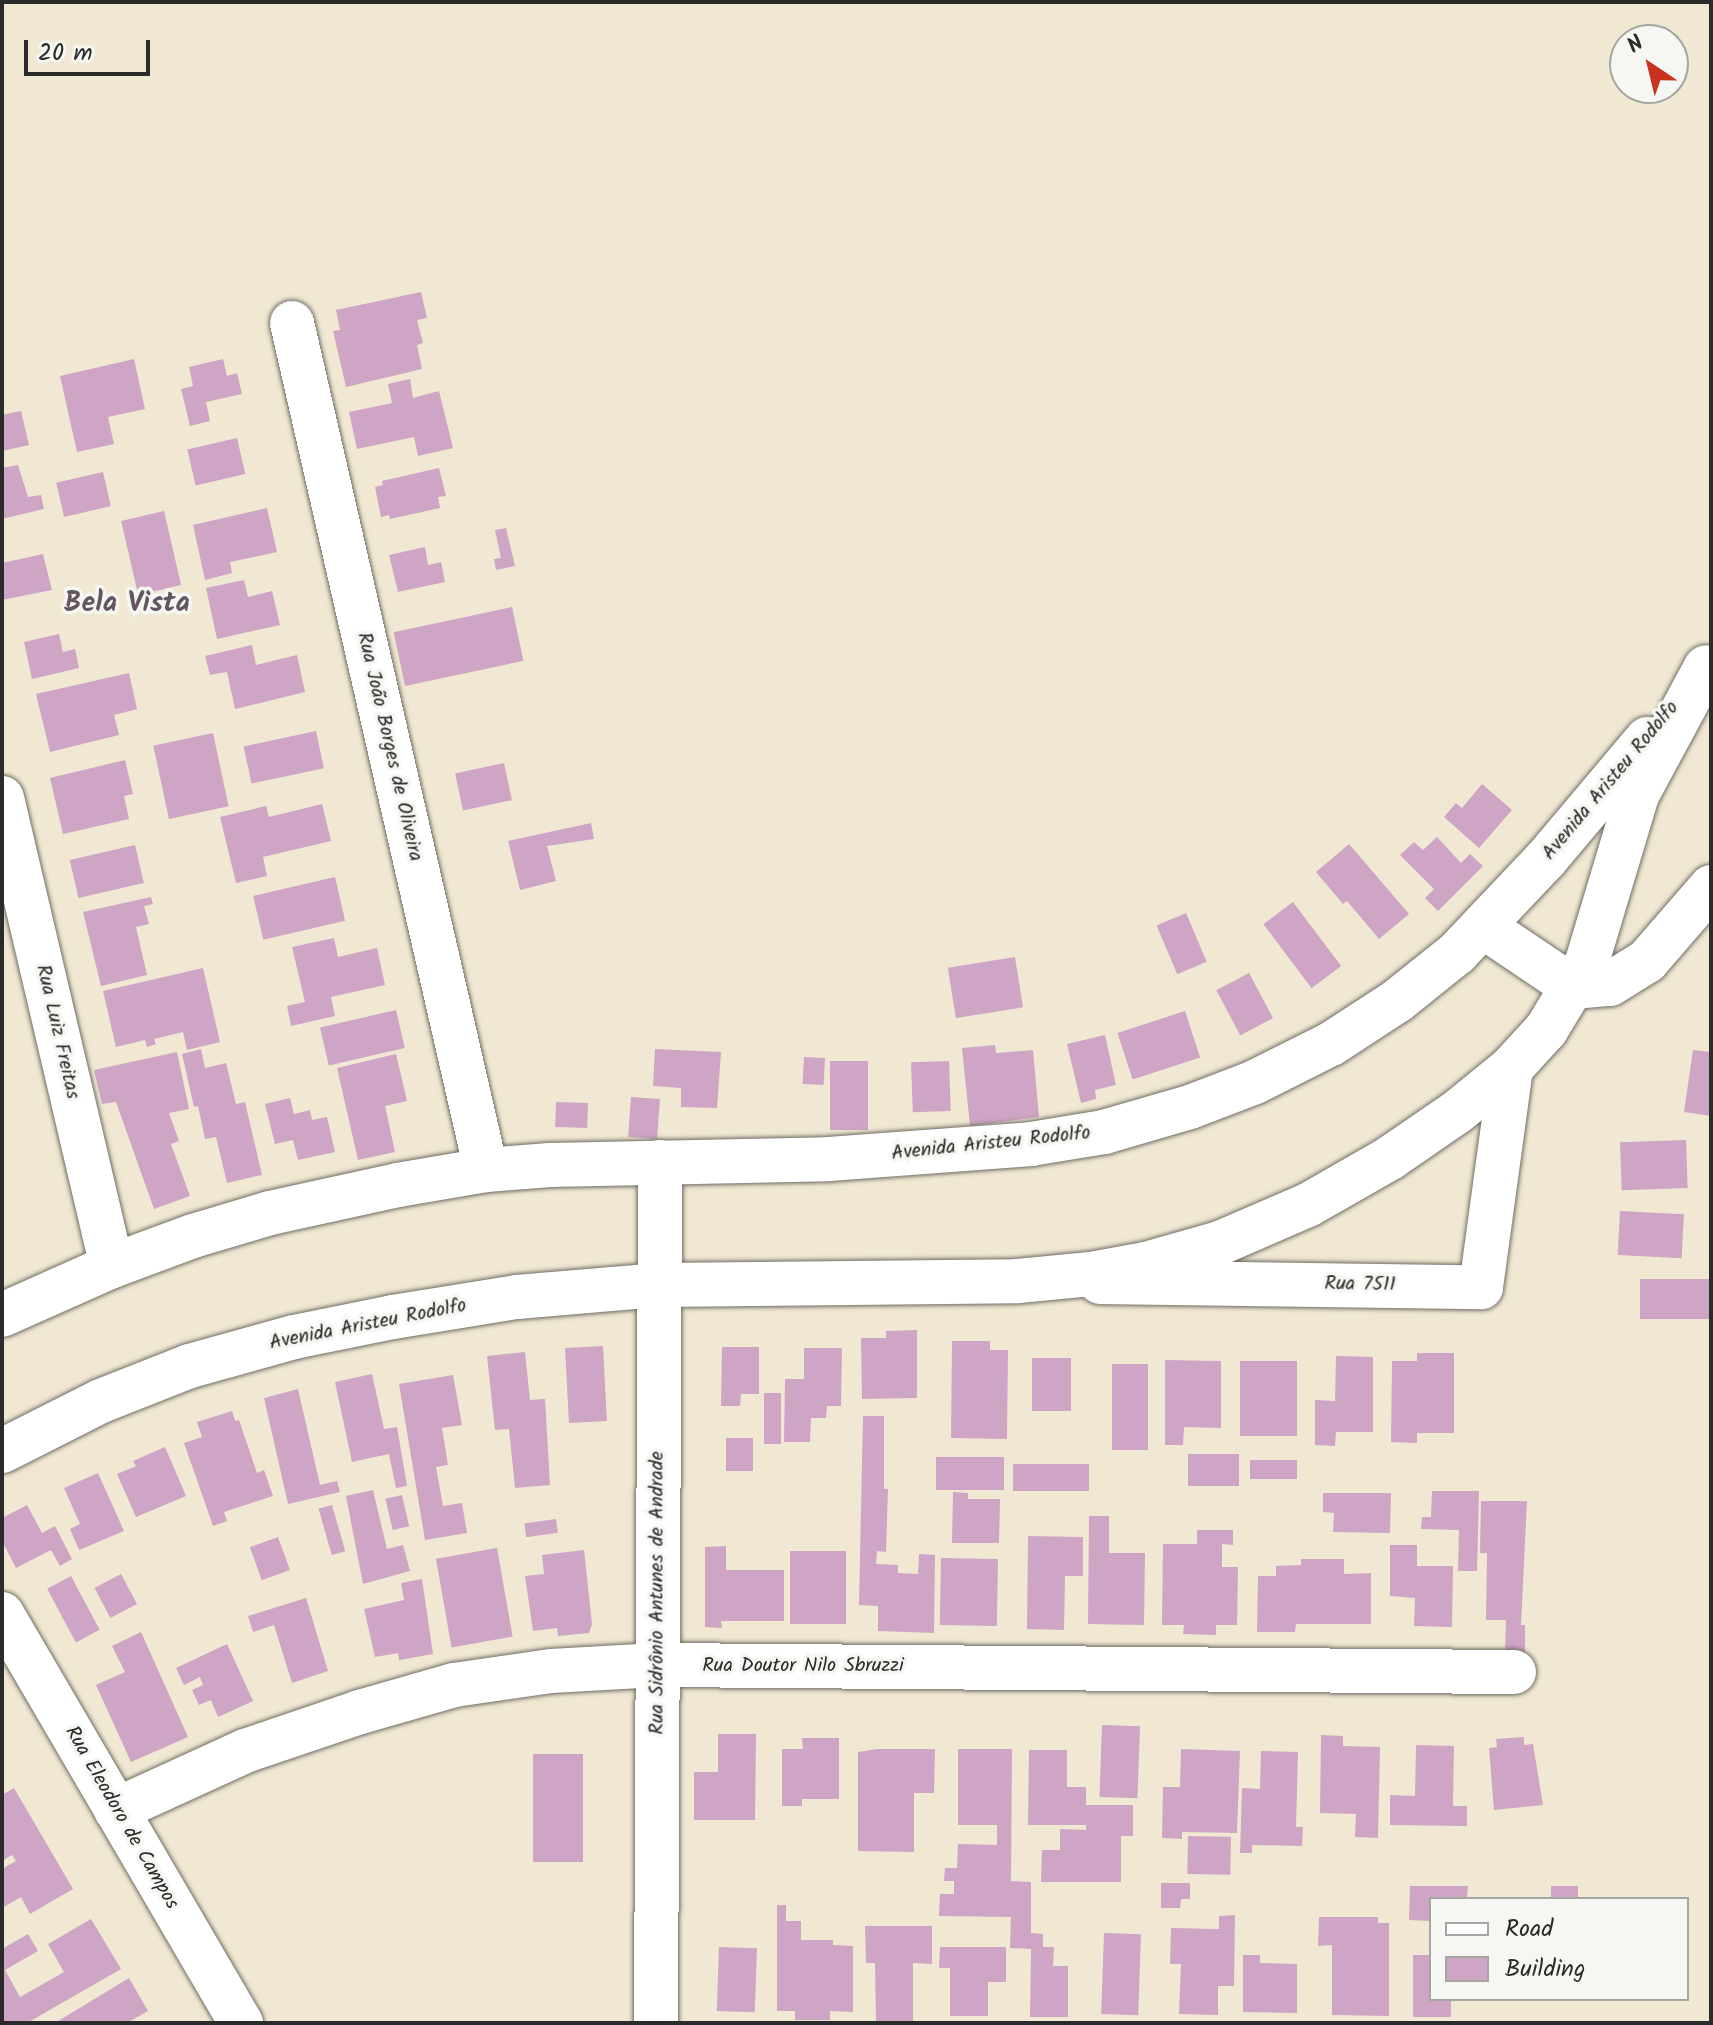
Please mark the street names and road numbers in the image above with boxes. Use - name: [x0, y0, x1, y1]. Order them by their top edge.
- street label: Rua João Borges de Oliveira: [351, 630, 427, 864]
- street label: Avenida Aristeu Rodolfo: [1537, 697, 1685, 865]
- street label: Rua Luiz Freitas: [30, 962, 84, 1102]
- street label: Avenida Aristeu Rodolfo: [890, 1122, 1092, 1166]
- street label: Rua 7511: [1324, 1272, 1396, 1298]
- street label: Avenida Aristeu Rodolfo: [267, 1294, 469, 1356]
- street label: Rua Sidrônio Antunes de Andrade: [646, 1451, 670, 1735]
- street label: Rua Doutor Nilo Sbruzzi: [702, 1654, 904, 1678]
- street label: Rua Eleodoro de Campos: [59, 1722, 183, 1914]

